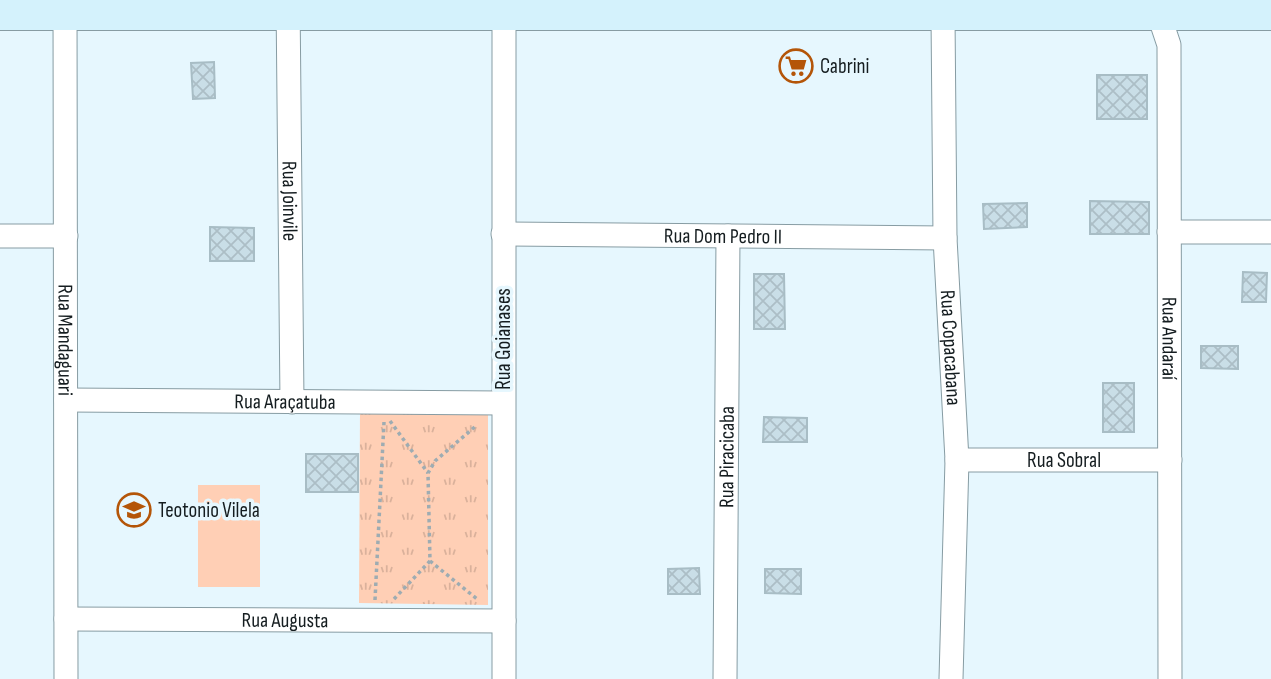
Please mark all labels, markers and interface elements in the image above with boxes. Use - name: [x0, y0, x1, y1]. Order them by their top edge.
- supermarket icon: Cabrini: [777, 47, 815, 85]
- place label: Cabrini: [820, 54, 869, 79]
- street label: Rua Joinvile: [277, 161, 303, 241]
- street label: Rua Dom Pedro II: [664, 223, 782, 249]
- street label: Rua Mandaguari: [53, 284, 78, 396]
- street label: Rua Goianases: [491, 288, 516, 390]
- street label: Rua Copacabana: [935, 289, 967, 406]
- street label: Rua Andaraí: [1157, 297, 1182, 380]
- street label: Rua Araçatuba: [234, 389, 336, 414]
- street label: Rua Piracicaba: [714, 406, 739, 508]
- street label: Rua Sobral: [1027, 448, 1101, 473]
- school or university icon: Teotonio Vilela: [115, 491, 153, 529]
- place label: Teotonio Vilela: [158, 498, 260, 523]
- street label: Rua Augusta: [242, 607, 328, 633]

